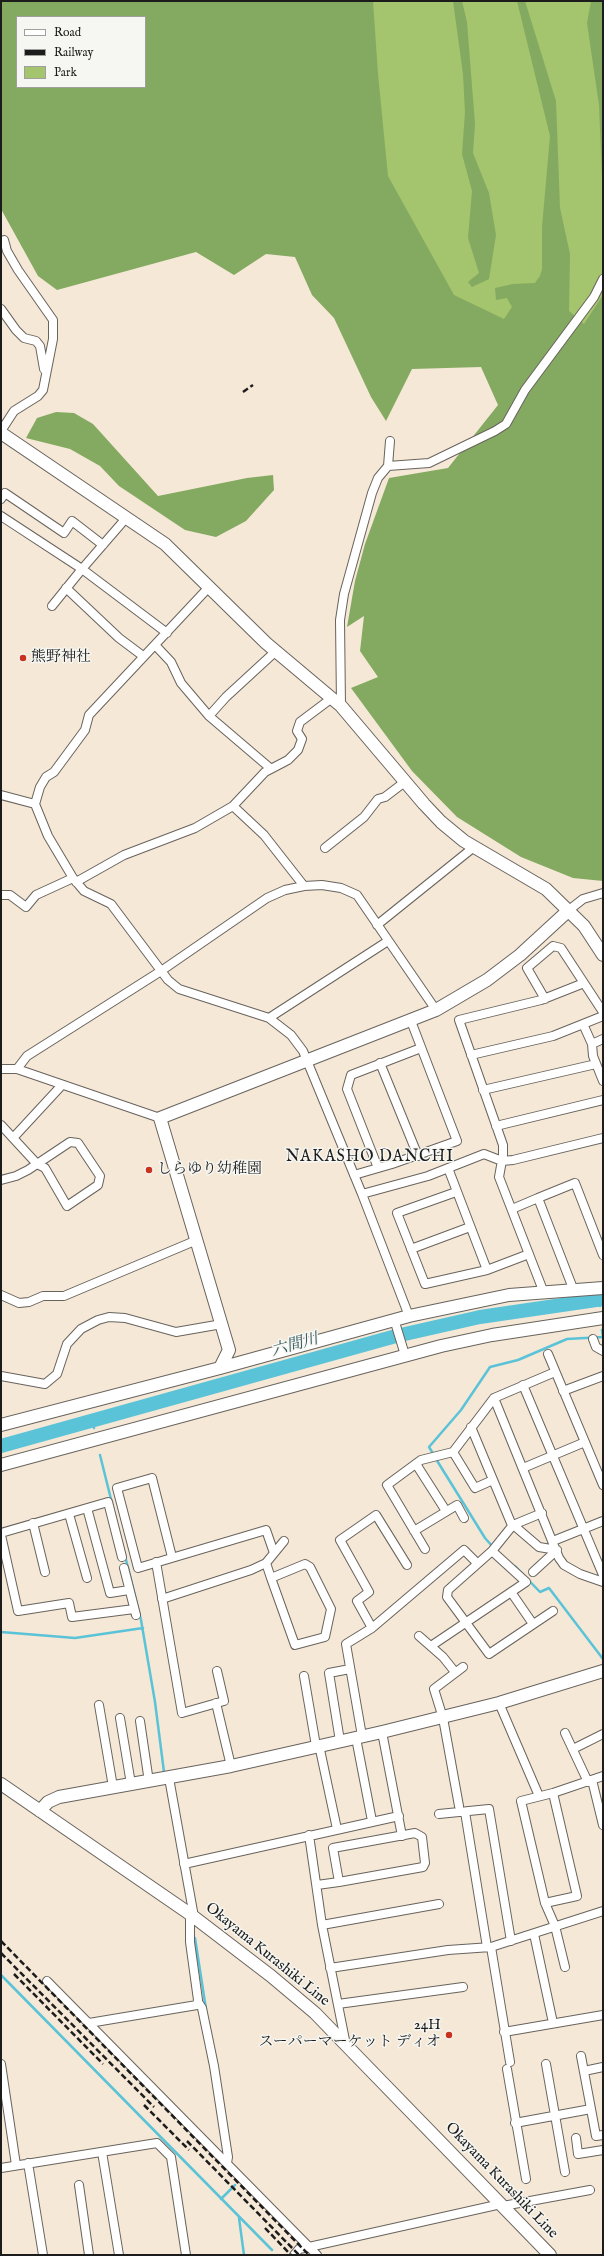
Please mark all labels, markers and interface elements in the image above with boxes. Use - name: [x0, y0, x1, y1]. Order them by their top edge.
- legend: [16, 16, 146, 88]
- text: Road: [54, 25, 81, 40]
- text: Railway: [54, 45, 93, 60]
- text: Park: [54, 65, 77, 80]
- place label: 熊野神社: [31, 649, 91, 667]
- marker: 熊野神社: [18, 653, 28, 663]
- district label: NAKASHO DANCHI: [286, 1148, 454, 1168]
- place label: しらゆり幼稚園: [157, 1161, 262, 1179]
- marker: しらゆり幼稚園: [144, 1165, 154, 1175]
- water label: 六間川: [269, 1330, 321, 1362]
- street label: Okayama Kurashiki Line: [201, 1899, 333, 2011]
- place label: 24H スーパーマーケット ディオ: [258, 2017, 441, 2052]
- marker: 24H スーパーマーケット ディオ: [444, 2030, 454, 2040]
- street label: Okayama Kurashiki Line: [441, 2119, 561, 2243]

